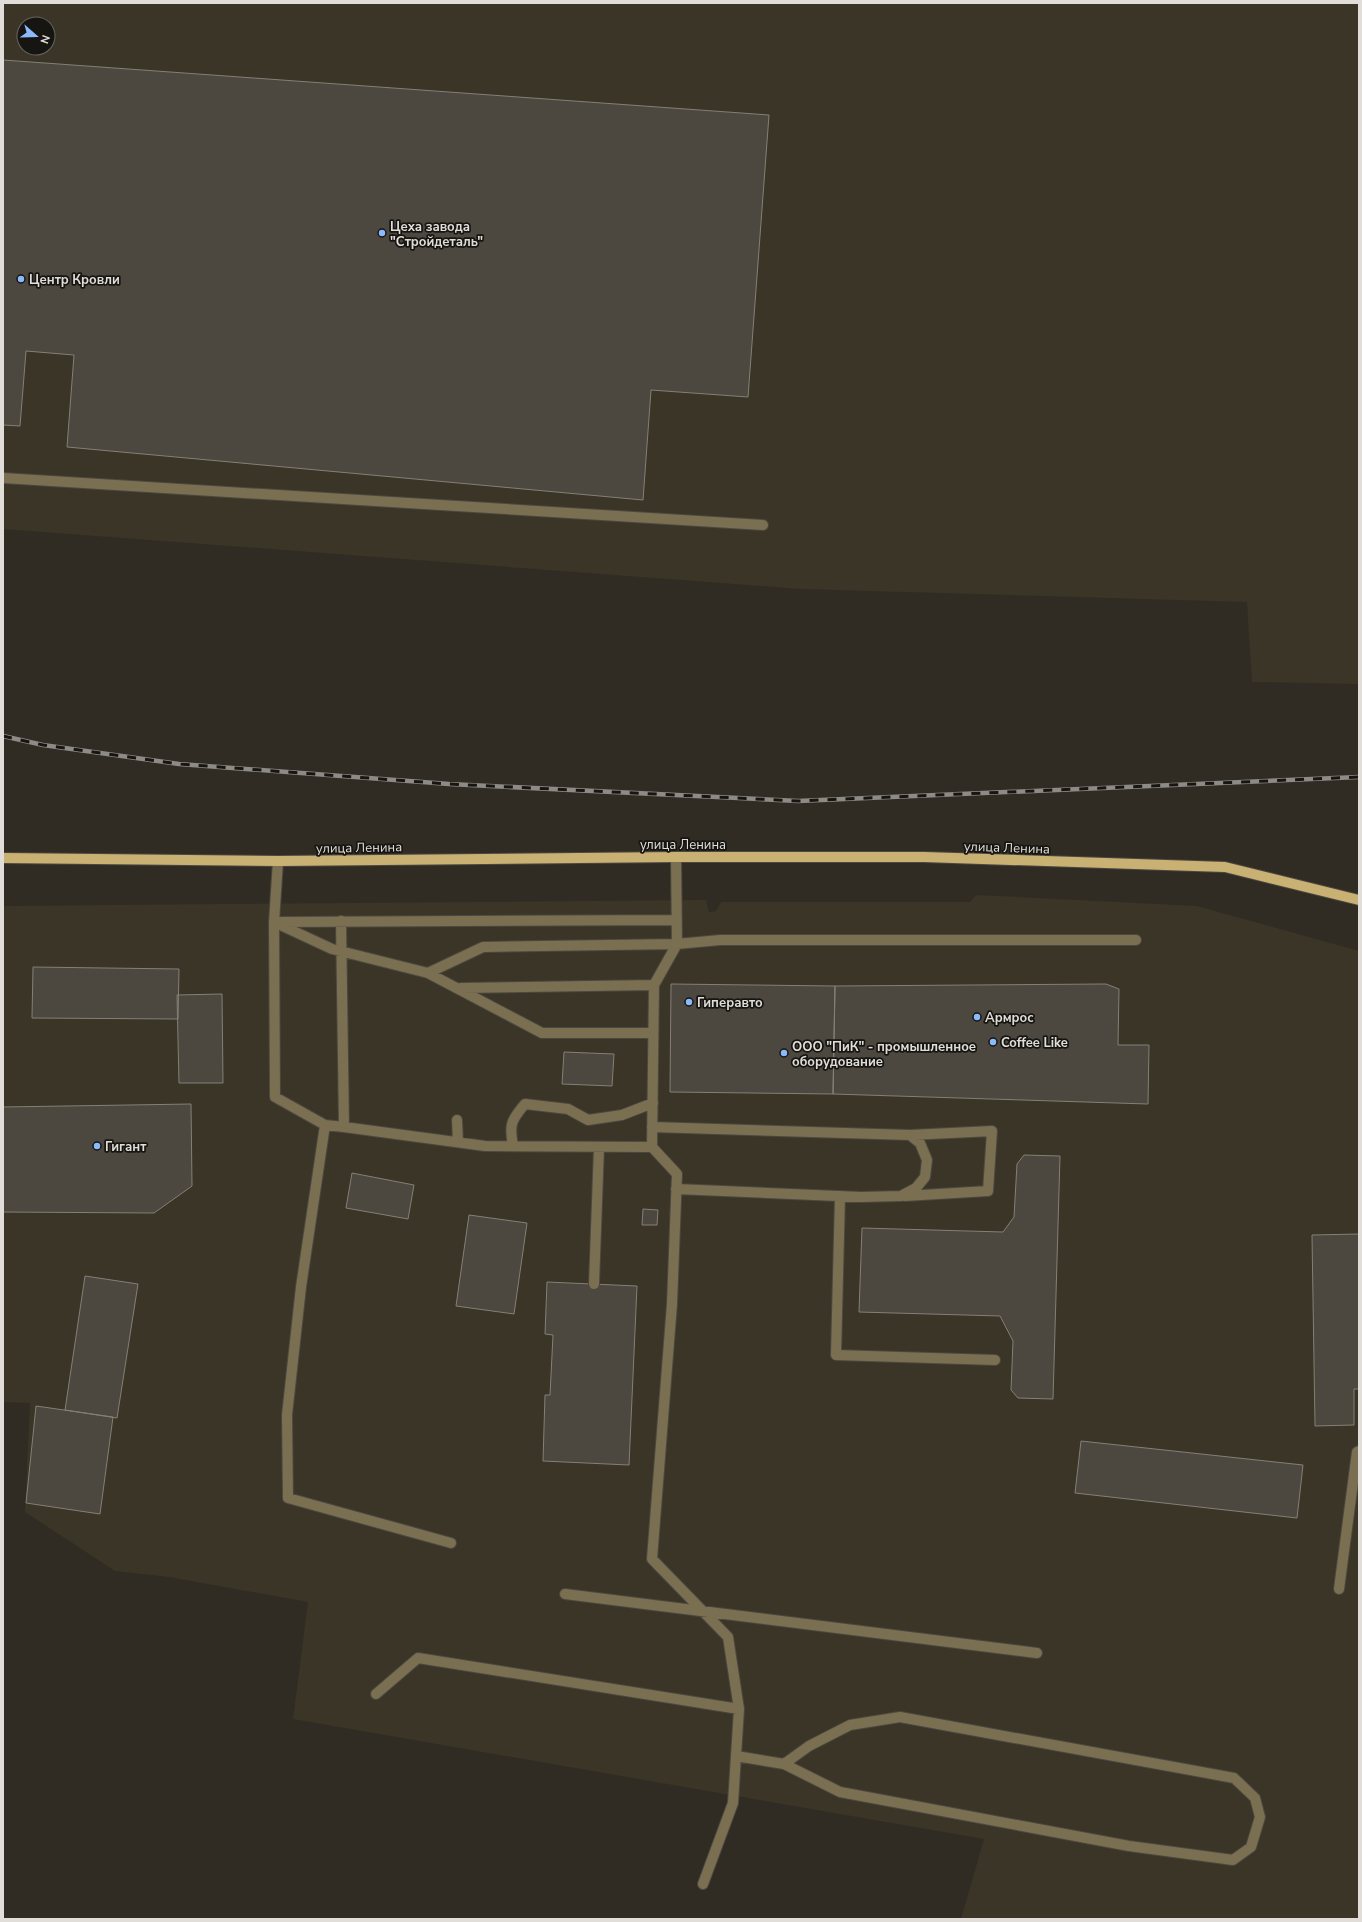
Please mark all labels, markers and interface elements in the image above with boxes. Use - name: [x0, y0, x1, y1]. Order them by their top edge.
- north arrow: [16, 16, 56, 56]
- text: N: [36, 33, 53, 46]
- place label: Цеха завода "Стройдеталь": [390, 218, 483, 251]
- marker: Цеха завода "Стройдеталь": [377, 228, 387, 238]
- place label: Центр Кровли: [29, 271, 120, 289]
- marker: Центр Кровли: [16, 274, 26, 284]
- street label: улица Ленина: [640, 836, 726, 854]
- street label: улица Ленина: [316, 838, 402, 858]
- street label: улица Ленина: [964, 838, 1050, 858]
- place label: Гиперавто: [697, 994, 763, 1012]
- marker: Гиперавто: [684, 997, 694, 1007]
- place label: Армрос: [985, 1009, 1034, 1027]
- marker: Армрос: [972, 1012, 982, 1022]
- place label: Coffee Like: [1001, 1034, 1068, 1052]
- marker: Coffee Like: [988, 1037, 998, 1047]
- place label: ООО "ПиК" - промышленное оборудование: [792, 1038, 976, 1071]
- marker: ООО "ПиК" - промышленное оборудование: [779, 1048, 789, 1058]
- place label: Гигант: [105, 1138, 147, 1156]
- marker: Гигант: [92, 1141, 102, 1151]

